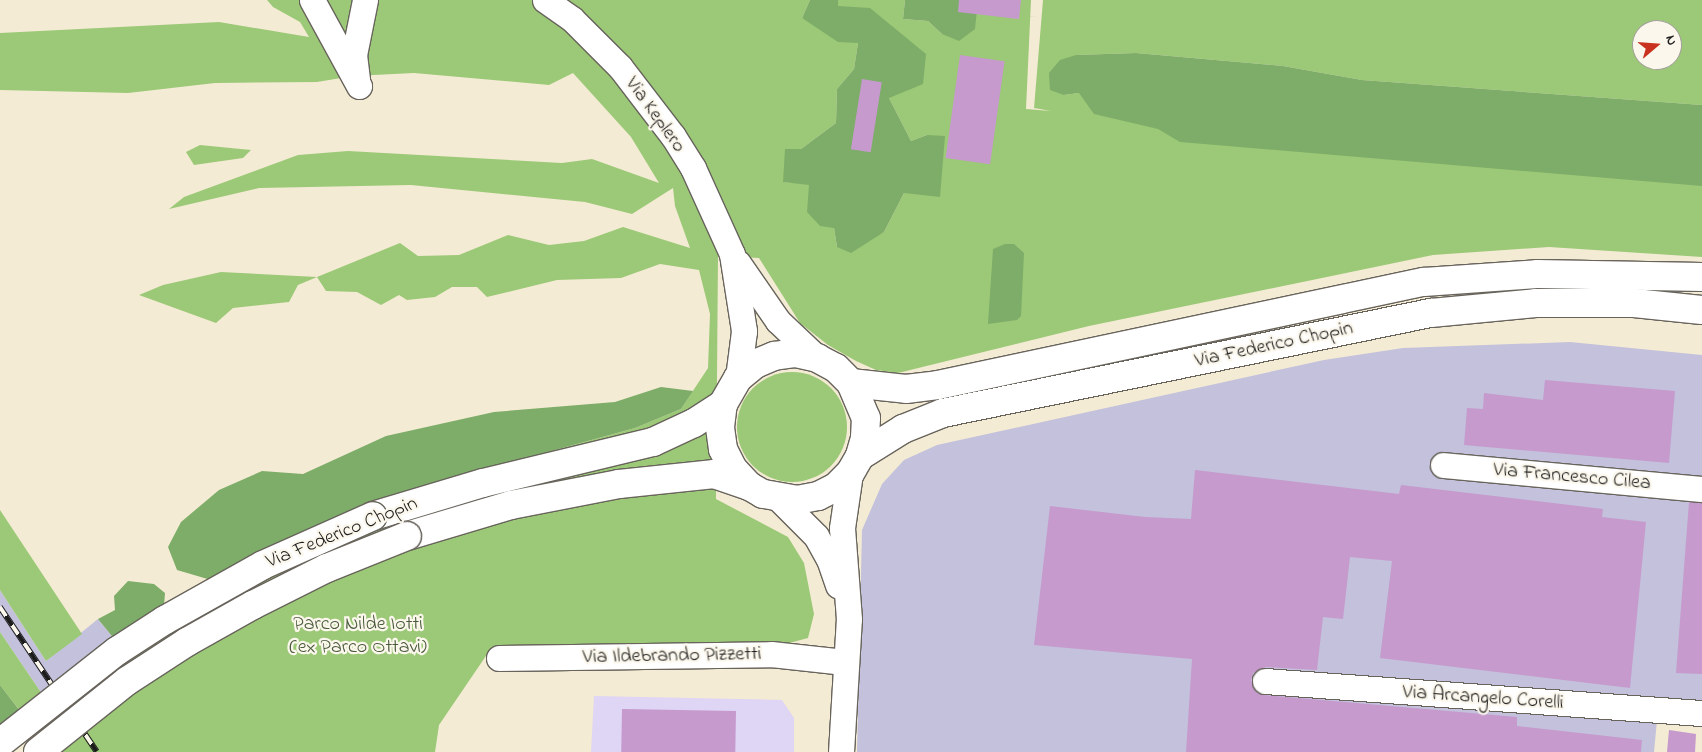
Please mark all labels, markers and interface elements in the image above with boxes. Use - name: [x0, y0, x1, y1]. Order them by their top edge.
- north arrow: [1632, 20, 1682, 70]
- text: N: [1659, 33, 1682, 48]
- street label: Via Keplero: [620, 72, 690, 158]
- street label: Via Federico Chopin: [1193, 317, 1355, 373]
- street label: Via Francesco Cilea: [1492, 458, 1652, 496]
- street label: Via Federico Chopin: [263, 492, 421, 574]
- park label: Parco Nilde Iotti (ex Parco Ottavi): [289, 613, 427, 660]
- street label: Via Ildebrando Pizzetti: [582, 642, 762, 670]
- street label: Via Arcangelo Corelli: [1402, 680, 1564, 716]

